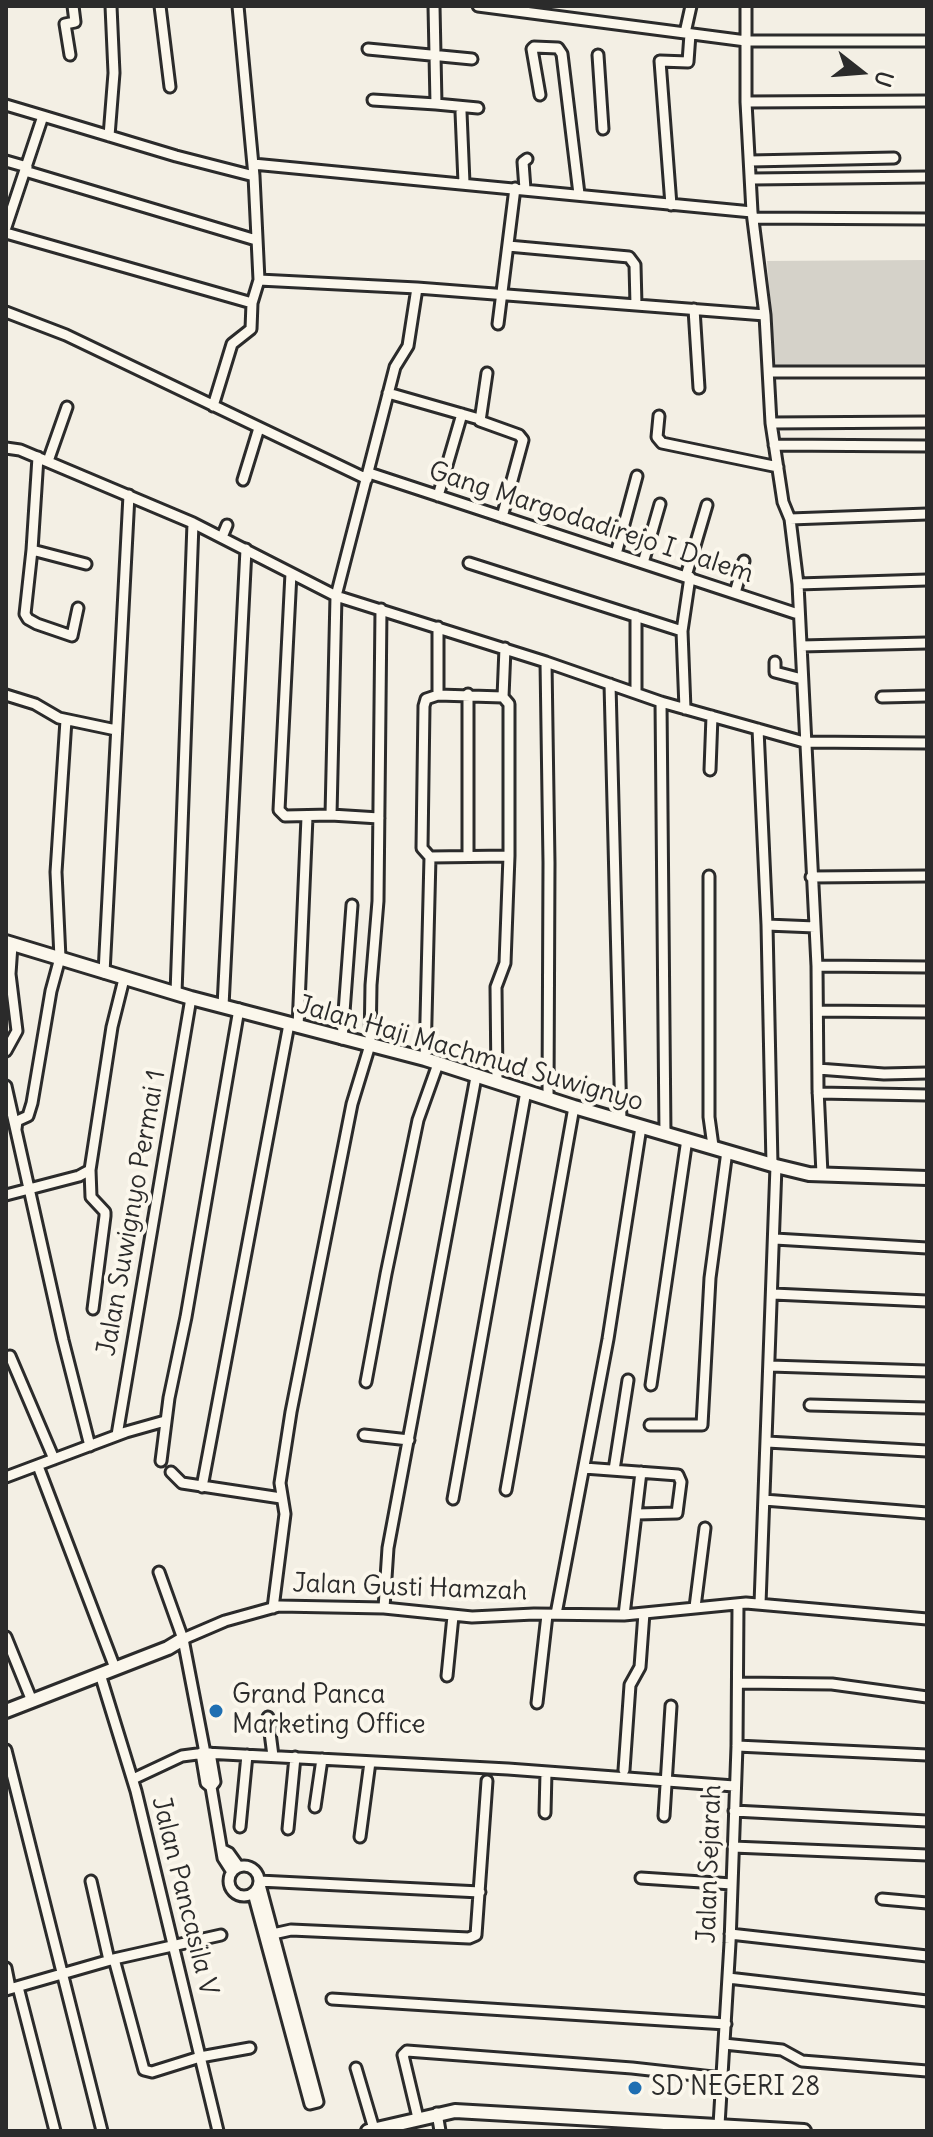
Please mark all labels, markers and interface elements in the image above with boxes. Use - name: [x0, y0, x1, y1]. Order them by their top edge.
- north arrow: [821, 32, 901, 112]
- text: U: [868, 68, 900, 90]
- street label: Gang Margodadirejo I Dalem: [425, 456, 757, 590]
- street label: Jalan Haji Machmud Suwignyo: [293, 990, 647, 1118]
- street label: Jalan Suwignyo Permai 1: [91, 1067, 173, 1359]
- street label: Jalan Gusti Hamzah: [292, 1568, 528, 1608]
- place label: Grand Panca Marketing Office: [232, 1680, 425, 1742]
- marker: Grand Panca Marketing Office: [207, 1702, 225, 1720]
- street label: Jalan Sejarah: [692, 1784, 728, 1944]
- street label: Jalan Pancasila V: [144, 1794, 224, 1998]
- place label: SD NEGERI 28: [651, 2072, 820, 2104]
- marker: SD NEGERI 28: [626, 2079, 644, 2097]

